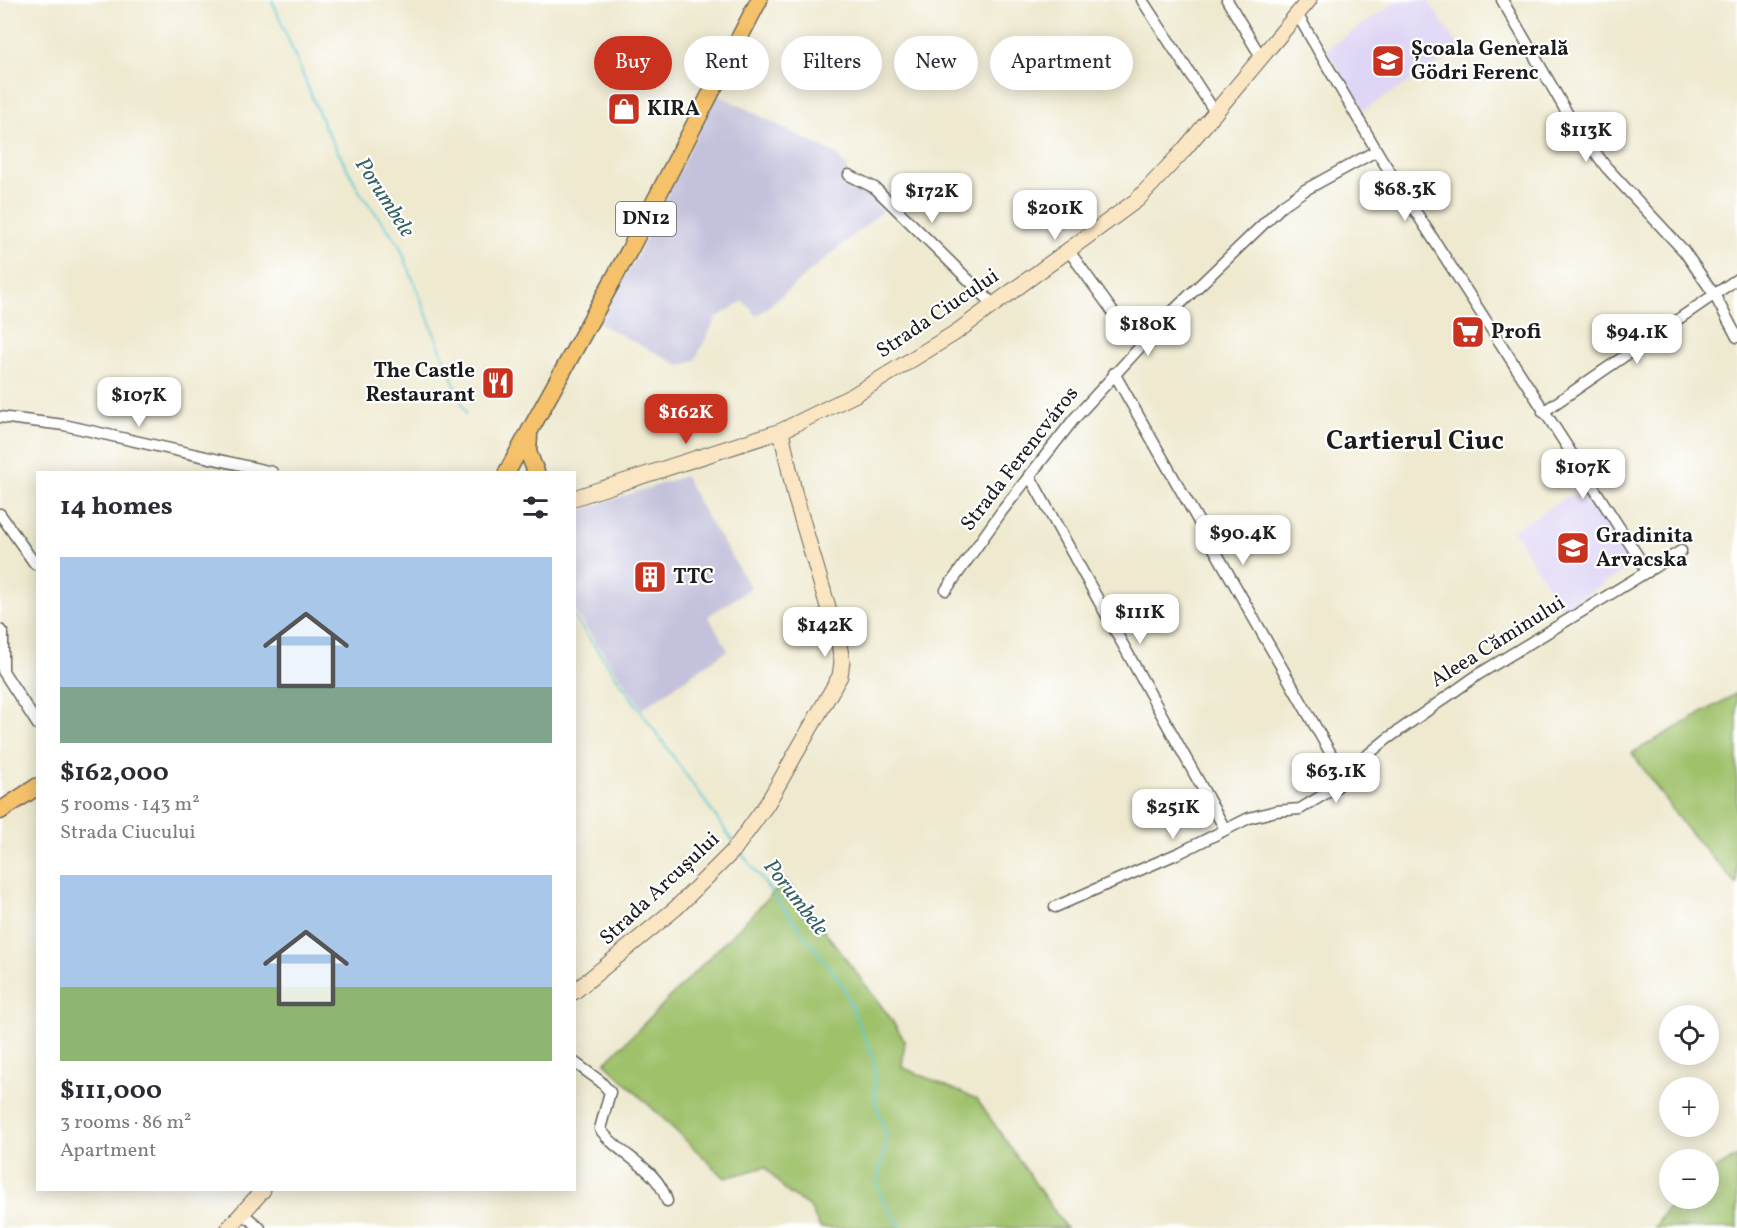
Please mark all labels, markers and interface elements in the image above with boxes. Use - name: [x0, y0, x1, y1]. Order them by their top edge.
- place label: Școala Generală Gödri Ferenc: [1411, 35, 1569, 88]
- chip: Buy: [594, 36, 672, 90]
- chip: Rent: [684, 36, 769, 90]
- chip: Filters: [781, 36, 882, 90]
- chip: New: [894, 36, 978, 90]
- chip: Apartment: [990, 36, 1133, 90]
- school or university icon: Școala Generală Gödri Ferenc: [1370, 43, 1406, 79]
- shop icon: KIRA: [606, 91, 642, 127]
- place label: KIRA: [647, 95, 700, 124]
- pin: $113K: [1544, 112, 1628, 163]
- text: $113K: [1560, 117, 1612, 145]
- water label: Porumbele: [346, 152, 422, 244]
- pin: $68.3K: [1356, 171, 1454, 222]
- pin: $172K: [890, 173, 974, 224]
- text: $68.3K: [1374, 176, 1436, 204]
- text: $172K: [905, 178, 959, 206]
- pin: $201K: [1013, 190, 1097, 241]
- text: $201K: [1027, 195, 1083, 223]
- road number: DN12: [616, 202, 676, 236]
- street label: Strada Ciucului: [871, 262, 1005, 366]
- pin: $180K: [1106, 306, 1190, 357]
- text: $180K: [1120, 311, 1176, 339]
- supermarket icon: Profi: [1450, 314, 1486, 350]
- pin: $94.1K: [1588, 314, 1686, 365]
- place label: Profi: [1491, 318, 1541, 347]
- text: $94.1K: [1606, 319, 1668, 347]
- place label: The Castle Restaurant: [365, 357, 475, 410]
- restaurant icon: The Castle Restaurant: [480, 365, 516, 401]
- pin: $107K: [97, 377, 181, 428]
- street label: Strada Ferencváros: [954, 380, 1086, 538]
- text: $107K: [111, 382, 167, 410]
- pin: $162K: [644, 394, 728, 445]
- text: $162K: [658, 399, 714, 427]
- district label: Cartierul Ciuc: [1326, 423, 1504, 461]
- pin: $107K: [1541, 449, 1625, 500]
- text: $107K: [1555, 454, 1611, 482]
- text: 14 homes: [60, 489, 173, 525]
- icon: filters: [519, 491, 552, 524]
- pin: $90.4K: [1194, 515, 1292, 566]
- text: $90.4K: [1210, 520, 1277, 548]
- place label: Gradinita Arvacska: [1596, 522, 1693, 575]
- school or university icon: Gradinita Arvacska: [1555, 530, 1591, 566]
- building icon: TTC: [632, 559, 668, 595]
- place label: TTC: [673, 563, 714, 592]
- street label: Aleea Căminului: [1425, 589, 1571, 695]
- pin: $111K: [1098, 594, 1182, 645]
- icon: home: [252, 596, 360, 704]
- text: $111K: [1115, 599, 1165, 627]
- pin: $142K: [783, 607, 867, 658]
- text: $142K: [797, 612, 853, 640]
- pin: $63.1K: [1287, 753, 1385, 804]
- text: $162,000: [60, 755, 169, 791]
- text: $63.1K: [1306, 758, 1366, 786]
- pin: $251K: [1131, 789, 1215, 840]
- text: 5 rooms · 143 m²: [60, 791, 200, 819]
- text: $251K: [1146, 794, 1200, 822]
- text: Strada Ciucului: [60, 819, 196, 847]
- street label: Strada Arcușului: [593, 826, 727, 952]
- water label: Porumbele: [755, 853, 835, 943]
- icon: home: [252, 914, 360, 1022]
- map controls: [1659, 1005, 1719, 1209]
- button: locate: [1659, 1005, 1719, 1065]
- text: $111,000: [60, 1073, 162, 1109]
- button: +: [1659, 1077, 1719, 1137]
- text: 3 rooms · 86 m²: [60, 1109, 191, 1137]
- text: Apartment: [60, 1137, 156, 1165]
- button: −: [1659, 1149, 1719, 1209]

